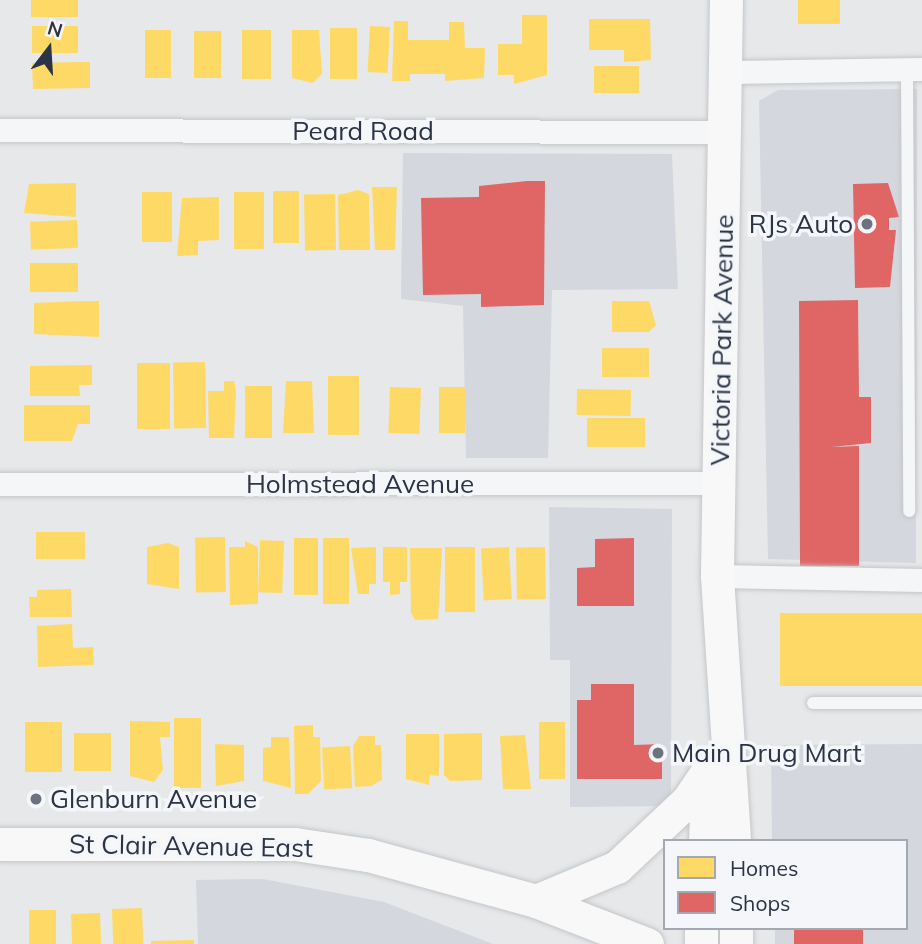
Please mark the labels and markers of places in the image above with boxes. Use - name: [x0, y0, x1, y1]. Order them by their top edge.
- place label: RJs Auto: [749, 208, 853, 240]
- marker: RJs Auto: [859, 216, 875, 232]
- place label: Main Drug Mart: [672, 737, 862, 769]
- marker: Main Drug Mart: [650, 745, 666, 761]
- place label: Glenburn Avenue: [50, 783, 257, 815]
- marker: Glenburn Avenue: [28, 791, 44, 807]

